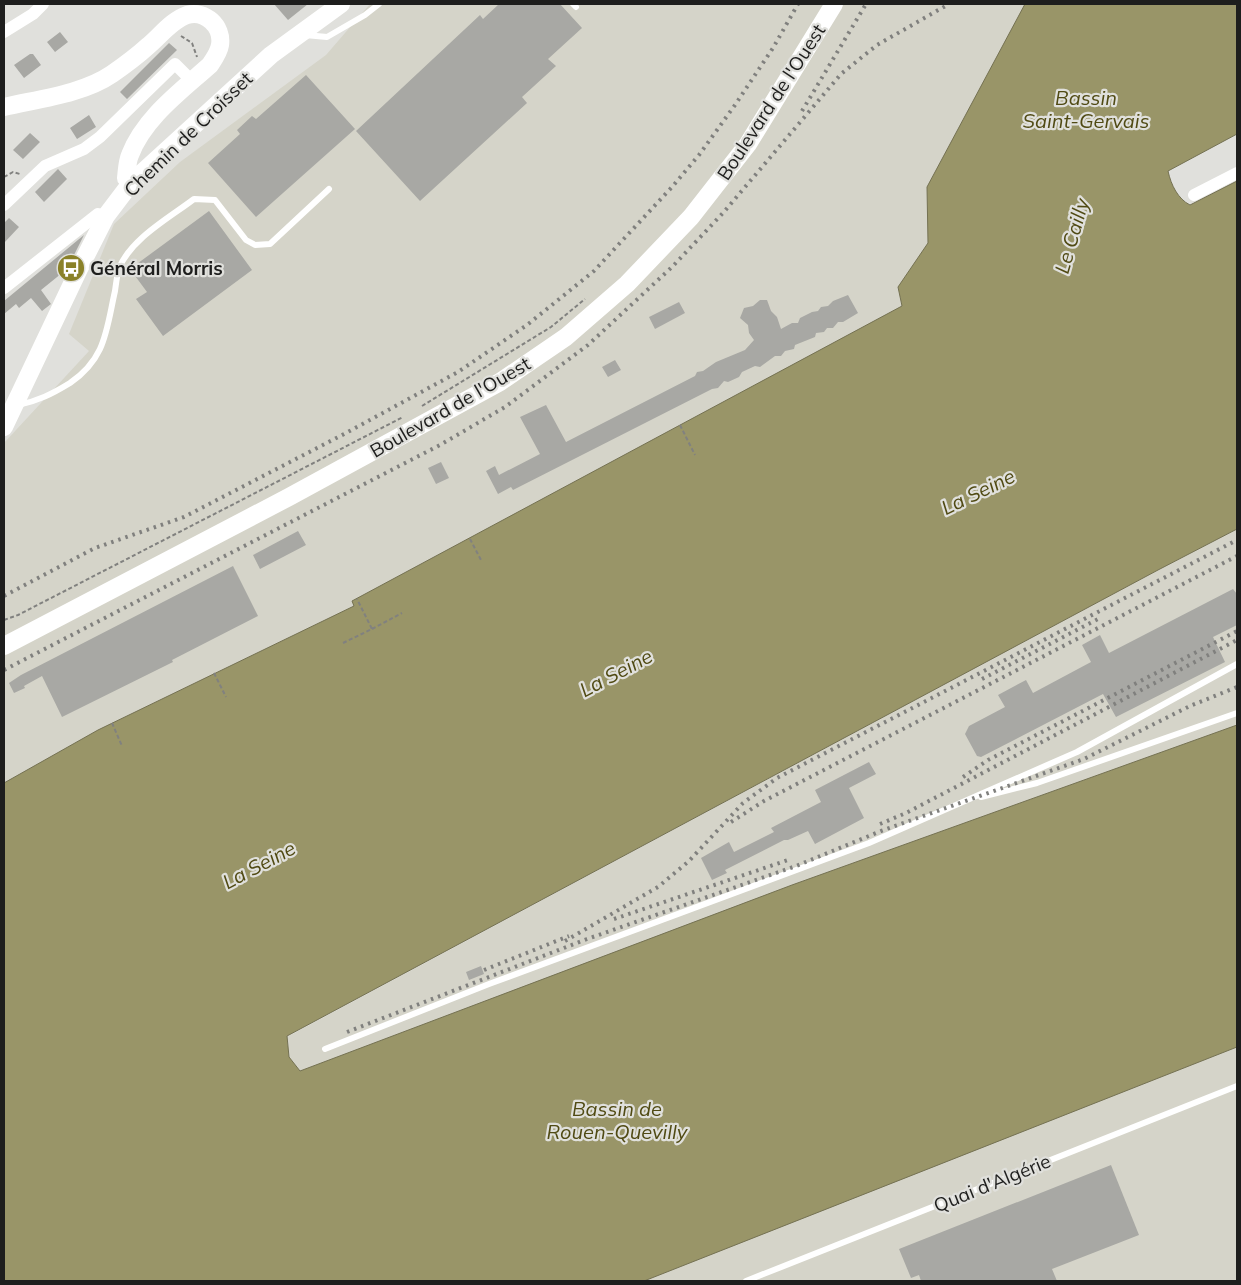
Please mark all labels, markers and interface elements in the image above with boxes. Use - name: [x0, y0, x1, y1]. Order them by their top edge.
- street label: Boulevard de l'Ouest: [712, 19, 831, 185]
- street label: Chemin de Croisset: [119, 66, 258, 201]
- water label: Bassin Saint-Gervais: [1023, 85, 1149, 133]
- water label: Le Cailly: [1049, 194, 1095, 276]
- bus stop icon: Général Morris: [56, 253, 86, 283]
- place label: Général Morris: [90, 256, 223, 280]
- street label: Boulevard de l'Ouest: [366, 351, 535, 463]
- water label: La Seine: [937, 463, 1019, 520]
- water label: La Seine: [575, 643, 657, 702]
- water label: La Seine: [218, 835, 300, 894]
- water label: Bassin de Rouen-Quevilly: [547, 1096, 689, 1144]
- street label: Quai d'Algérie: [930, 1149, 1054, 1217]

